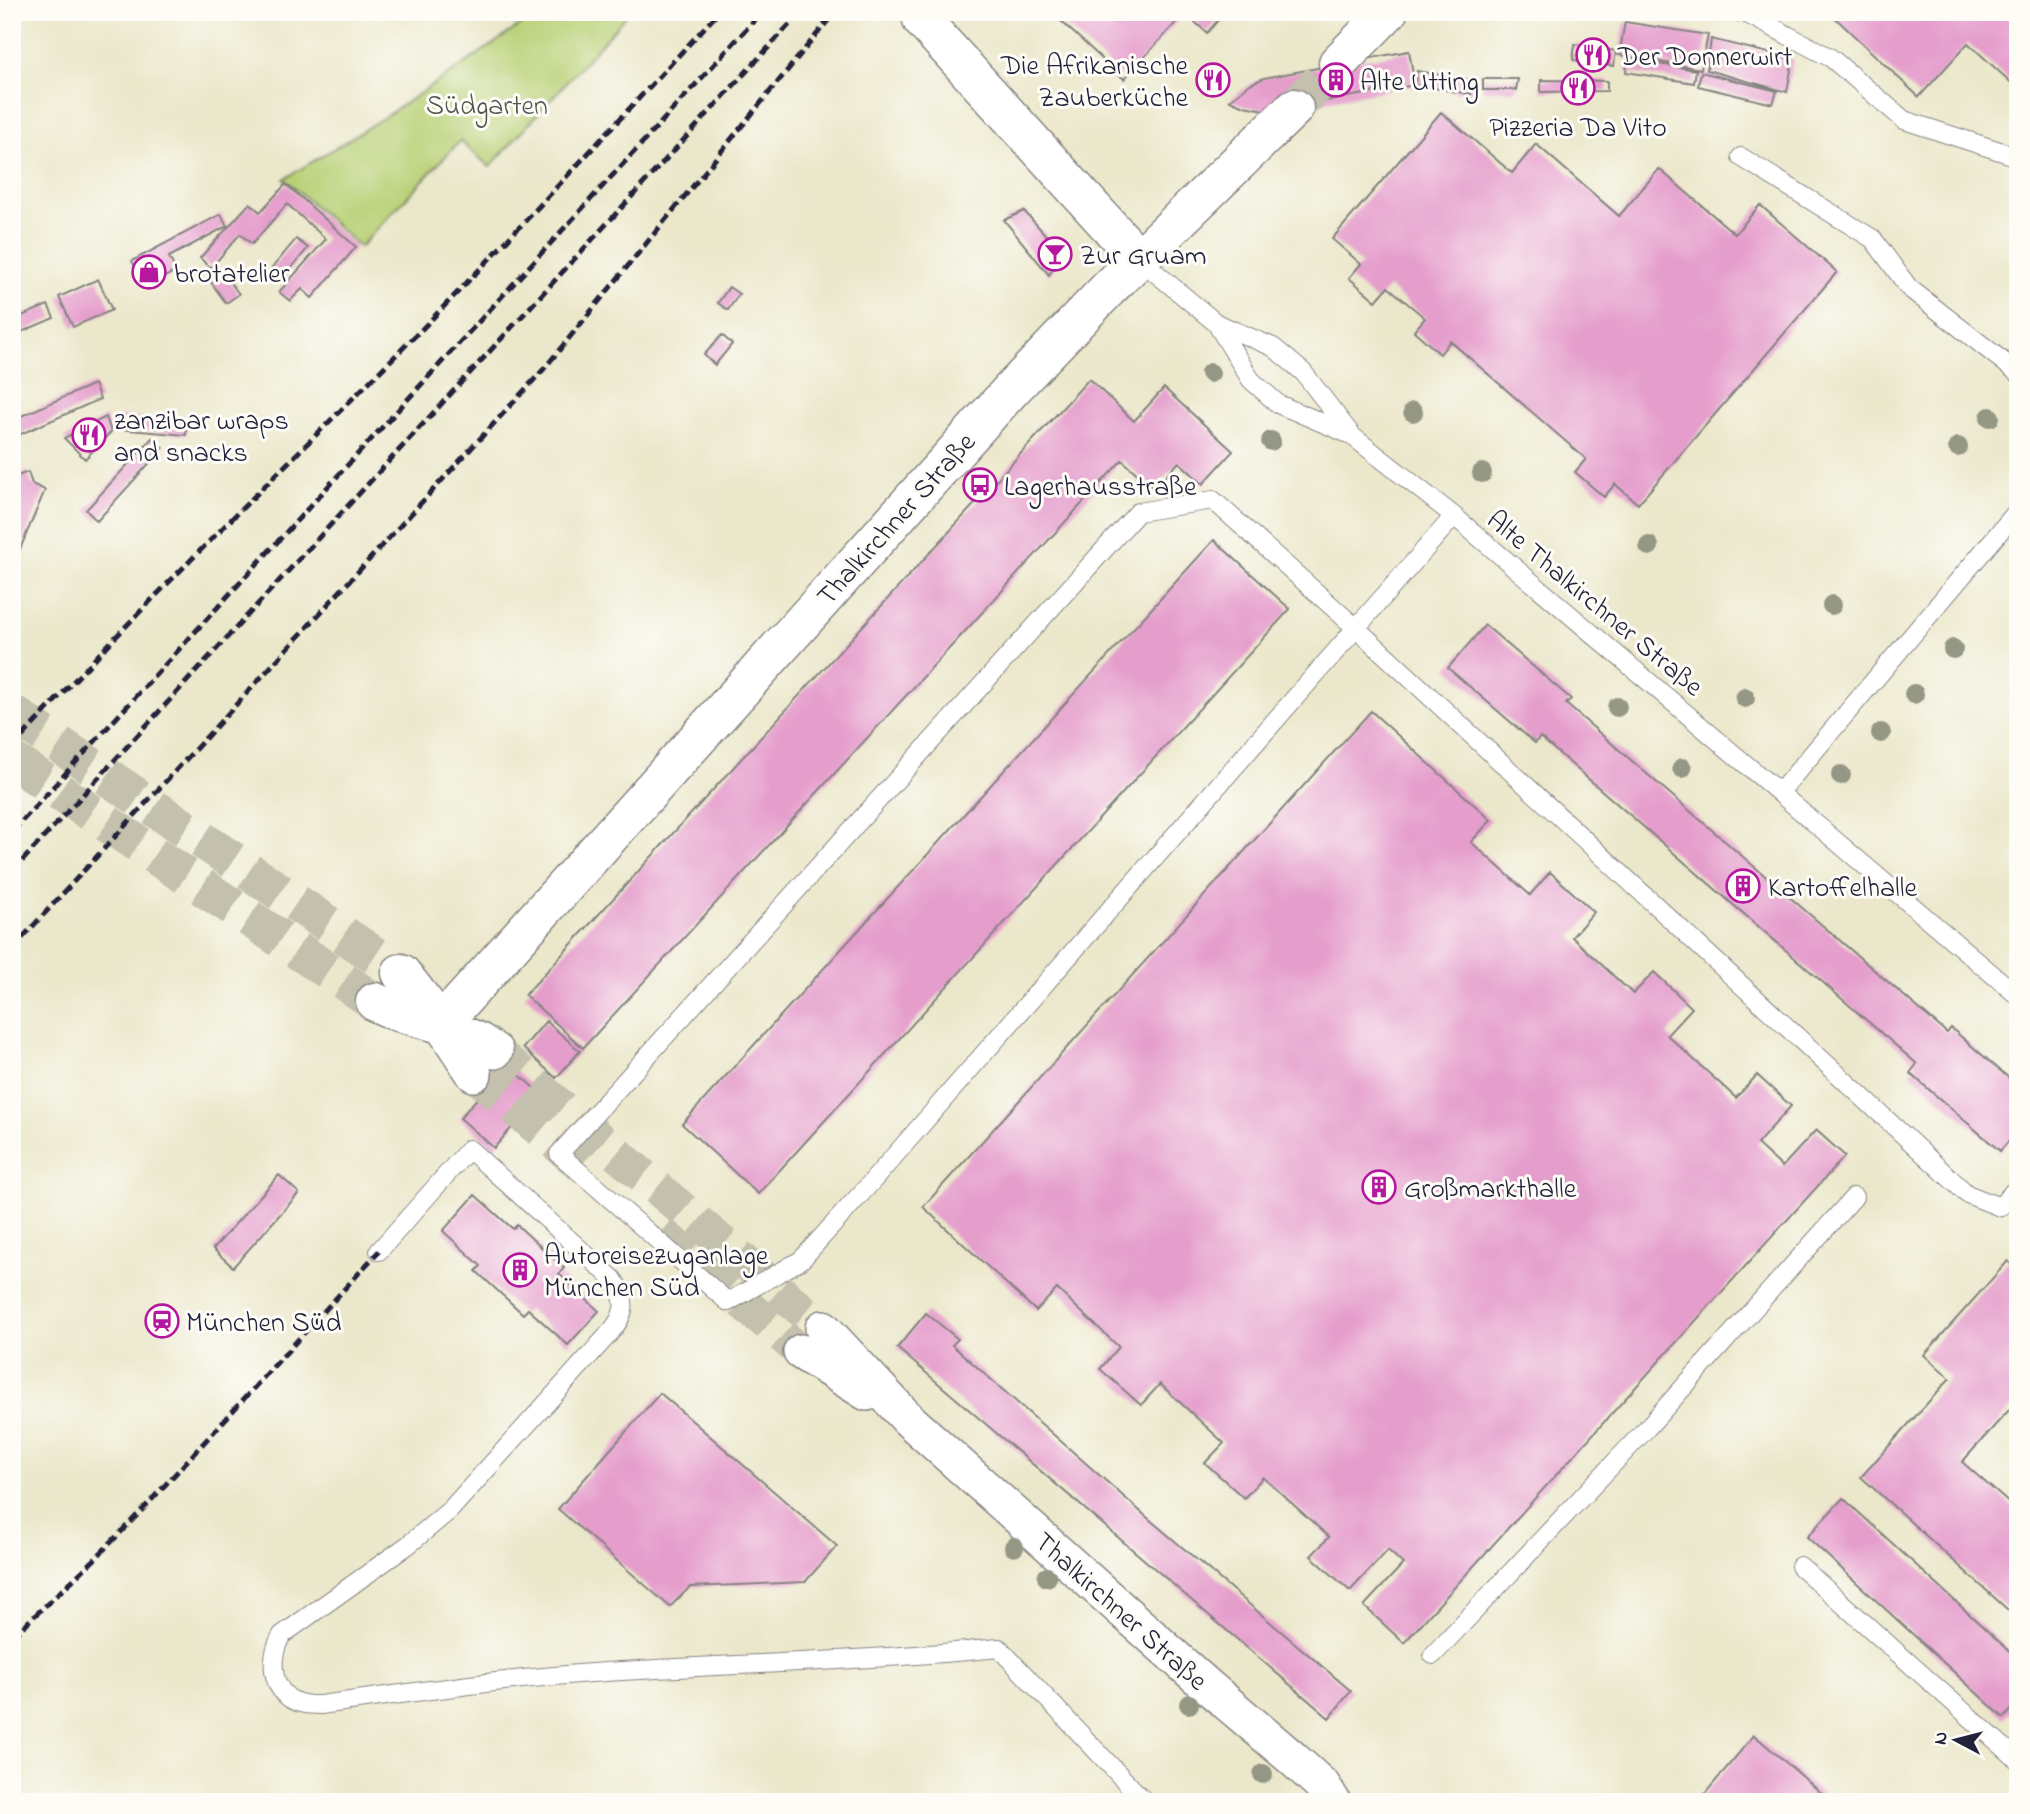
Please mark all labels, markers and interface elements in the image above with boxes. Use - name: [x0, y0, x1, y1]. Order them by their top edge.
- restaurant icon: Der Donnerwirt: [1574, 36, 1612, 74]
- place label: Der Donnerwirt: [1617, 38, 1792, 79]
- place label: Die Afrikanische Zauberküche: [1000, 47, 1188, 120]
- restaurant icon: Die Afrikanische Zauberküche: [1194, 61, 1232, 99]
- building icon: Alte Utting: [1317, 61, 1355, 99]
- place label: Alte Utting: [1360, 63, 1479, 104]
- restaurant icon: Pizzeria Da Vito: [1559, 69, 1597, 107]
- park label: Südgarten: [426, 87, 548, 128]
- place label: Pizzeria Da Vito: [1489, 109, 1667, 150]
- bar icon: Zur Gruam: [1036, 235, 1074, 273]
- place label: Zur Gruam: [1080, 237, 1207, 278]
- shop icon: brotatelier: [130, 253, 168, 291]
- place label: brotatelier: [174, 255, 290, 296]
- place label: zanzibar wraps and snacks: [114, 402, 289, 475]
- restaurant icon: zanzibar wraps and snacks: [70, 416, 108, 454]
- street label: Thalkirchner Straße: [808, 424, 987, 616]
- bus stop icon: Lagerhausstraße: [961, 466, 999, 504]
- place label: Lagerhausstraße: [1004, 468, 1197, 509]
- street label: Alte Thalkirchner Straße: [1476, 501, 1712, 708]
- building icon: Kartoffelhalle: [1724, 867, 1762, 905]
- place label: Kartoffelhalle: [1768, 869, 1918, 910]
- building icon: Großmarkthalle: [1360, 1168, 1398, 1206]
- place label: Großmarkthalle: [1404, 1170, 1577, 1211]
- place label: Autoreisezuganlage München Süd: [544, 1237, 769, 1310]
- building icon: Autoreisezuganlage München Süd: [501, 1251, 539, 1289]
- station icon: München Süd: [143, 1302, 181, 1340]
- place label: München Süd: [186, 1304, 342, 1345]
- street label: Thalkirchner Straße: [1024, 1523, 1216, 1702]
- north arrow: [1922, 1706, 1992, 1776]
- text: N: [1927, 1730, 1956, 1746]

